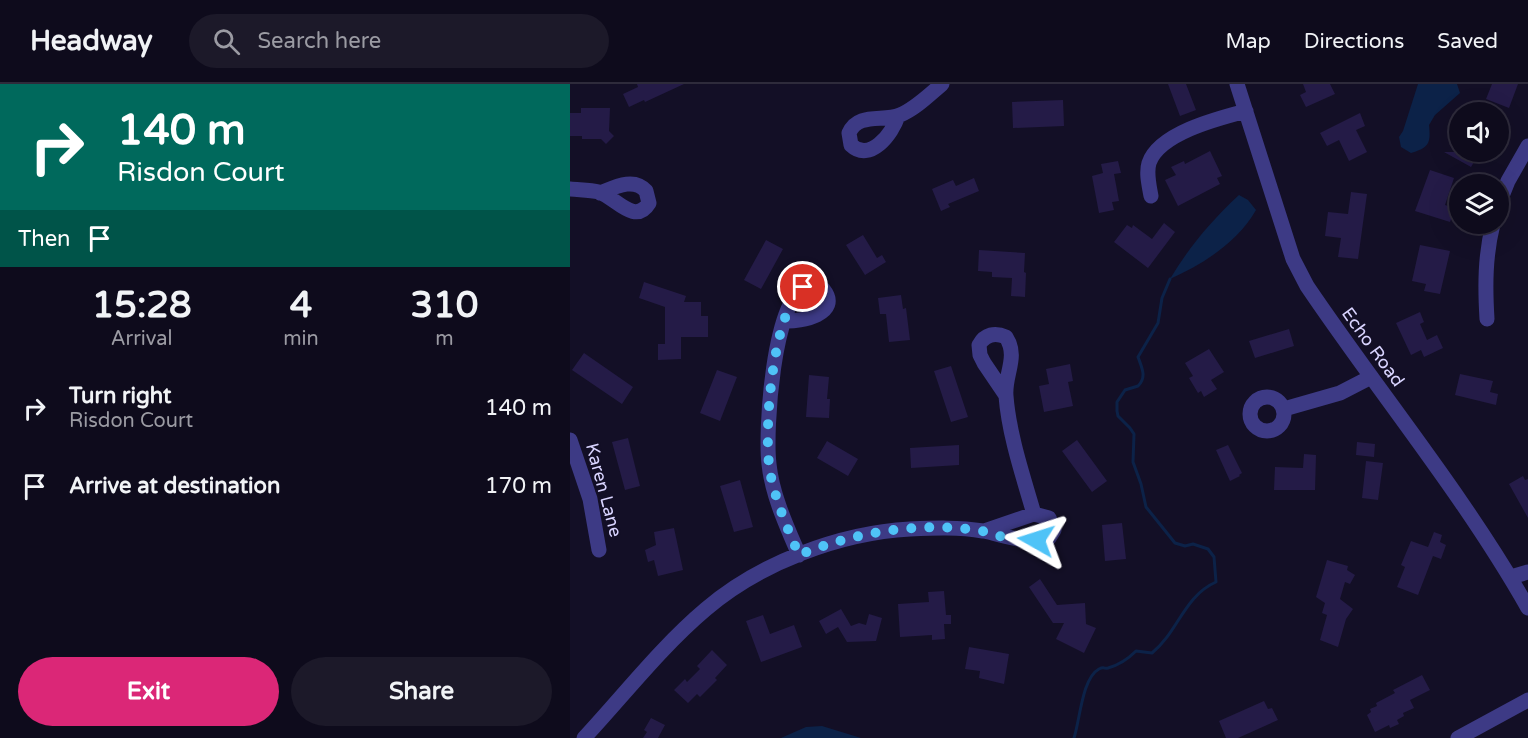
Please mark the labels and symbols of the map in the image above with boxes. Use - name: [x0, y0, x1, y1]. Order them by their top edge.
- pin: [777, 261, 828, 312]
- street label: Echo Road: [1337, 303, 1409, 391]
- street label: Karen Lane: [581, 441, 627, 539]
- position arrow: [1004, 508, 1068, 572]

